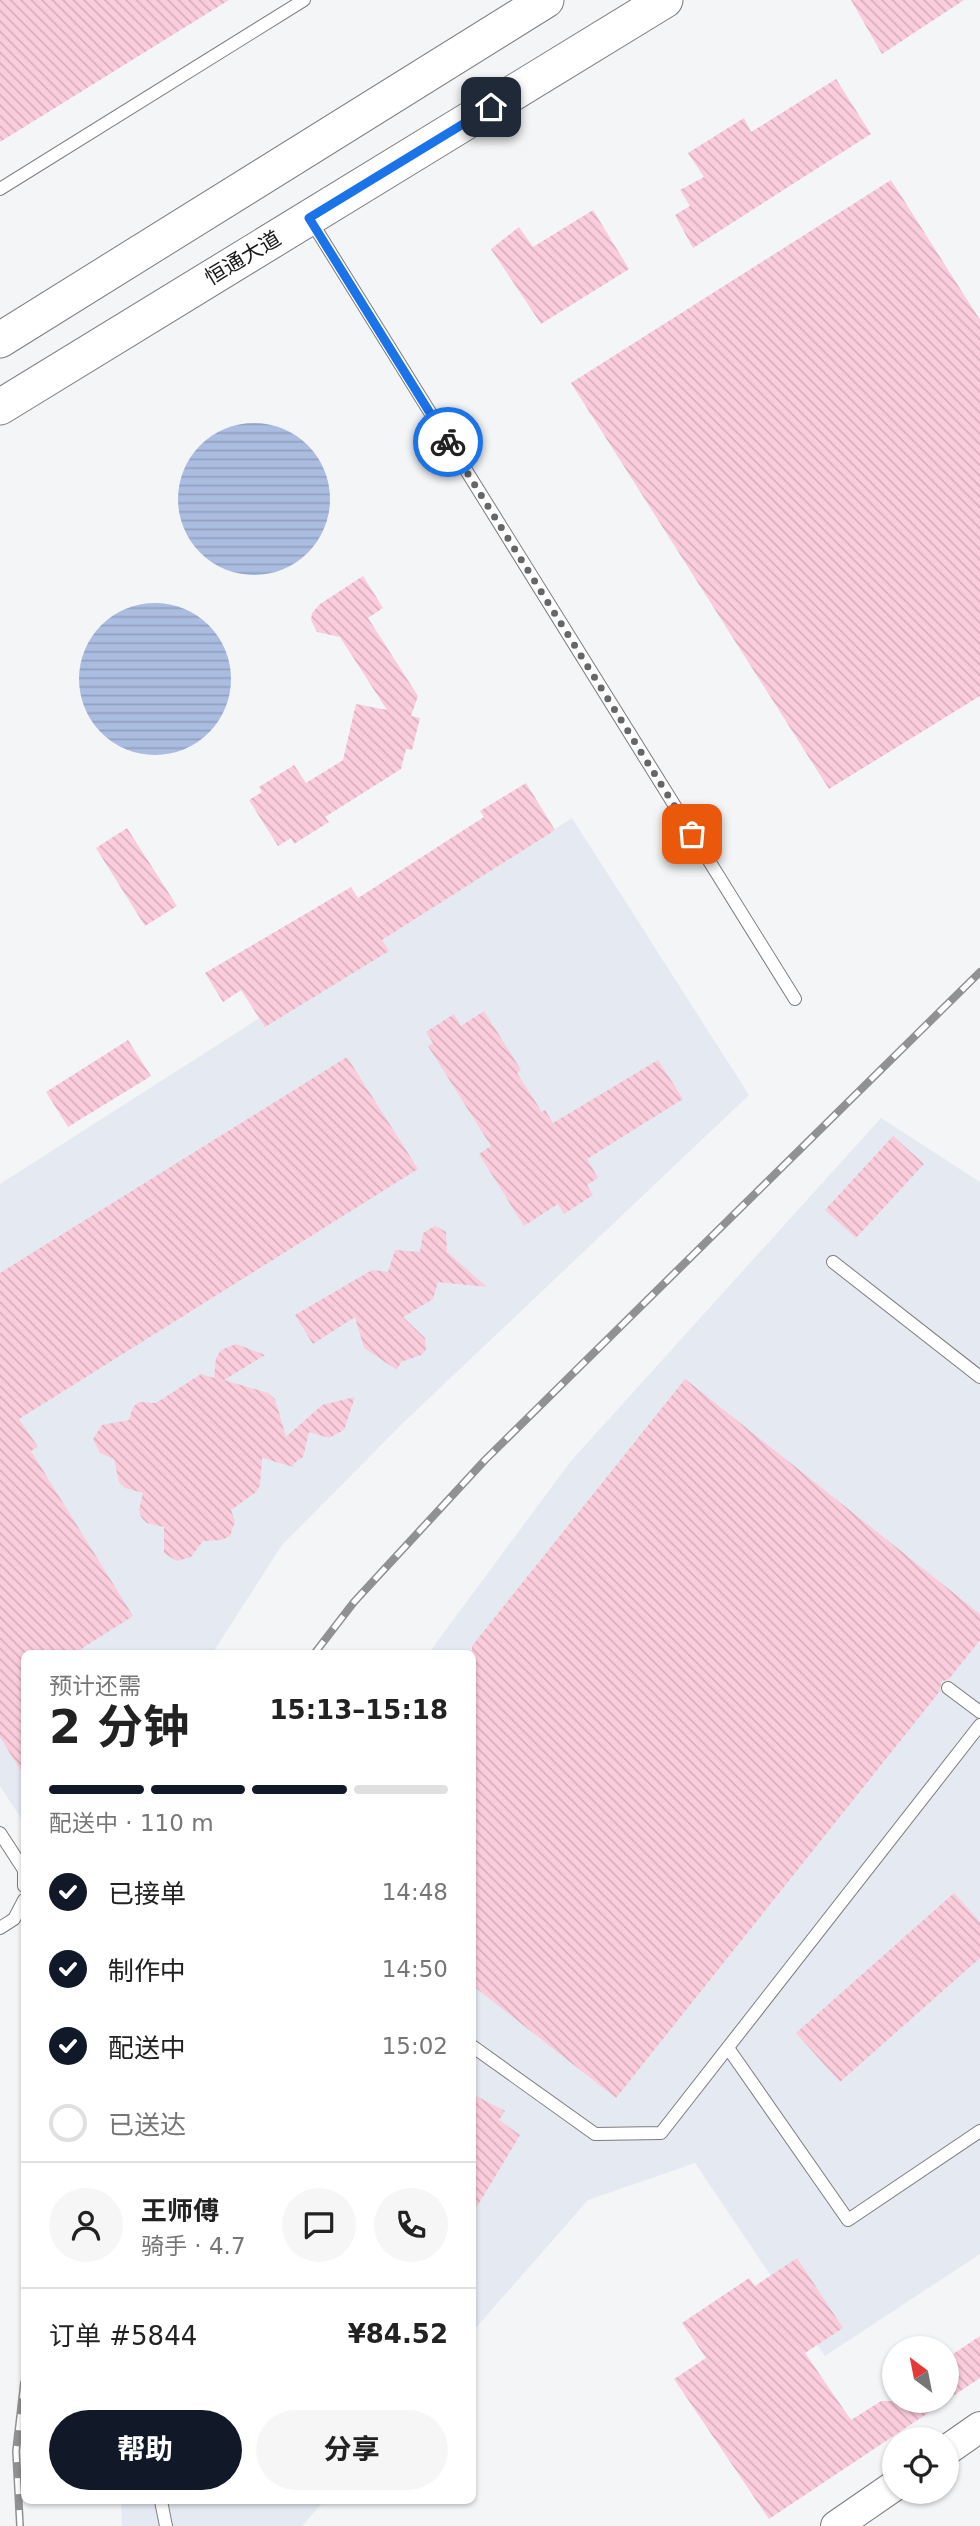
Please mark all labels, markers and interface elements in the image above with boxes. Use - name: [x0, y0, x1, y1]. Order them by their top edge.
- pin: [461, 77, 521, 137]
- icon: home: [472, 88, 510, 126]
- street label: 恒通大道: [201, 226, 285, 290]
- courier: [413, 407, 483, 477]
- icon: bike: [429, 423, 467, 461]
- pin: [662, 804, 722, 864]
- icon: bag: [673, 815, 711, 853]
- text: 预计还需: [49, 1673, 141, 1699]
- text: 15:13–15:18: [269, 1695, 448, 1725]
- text: 2 分钟: [49, 1700, 189, 1754]
- text: 配送中 · 110 m: [49, 1810, 214, 1836]
- icon: check: [49, 1873, 87, 1911]
- text: 已接单: [108, 1879, 186, 1909]
- text: 14:48: [382, 1879, 448, 1905]
- icon: check: [49, 1950, 87, 1988]
- text: 制作中: [108, 1956, 186, 1986]
- text: 14:50: [382, 1956, 448, 1982]
- icon: check: [49, 2027, 87, 2065]
- text: 配送中: [108, 2033, 186, 2063]
- text: 15:02: [382, 2033, 448, 2059]
- text: 已送达: [108, 2110, 186, 2140]
- button: person: [49, 2188, 123, 2262]
- button: chat: [282, 2188, 356, 2262]
- button: phone: [374, 2188, 448, 2262]
- text: 王师傅: [141, 2196, 219, 2226]
- text: 骑手 · 4.7: [141, 2233, 246, 2259]
- text: ¥84.52: [348, 2319, 448, 2349]
- text: 订单 #5844: [49, 2321, 197, 2351]
- north arrow: [882, 2336, 959, 2413]
- map controls: [882, 2336, 959, 2504]
- button: 帮助: [49, 2410, 242, 2490]
- button: 分享: [256, 2410, 448, 2490]
- button: locate: [882, 2427, 959, 2504]

